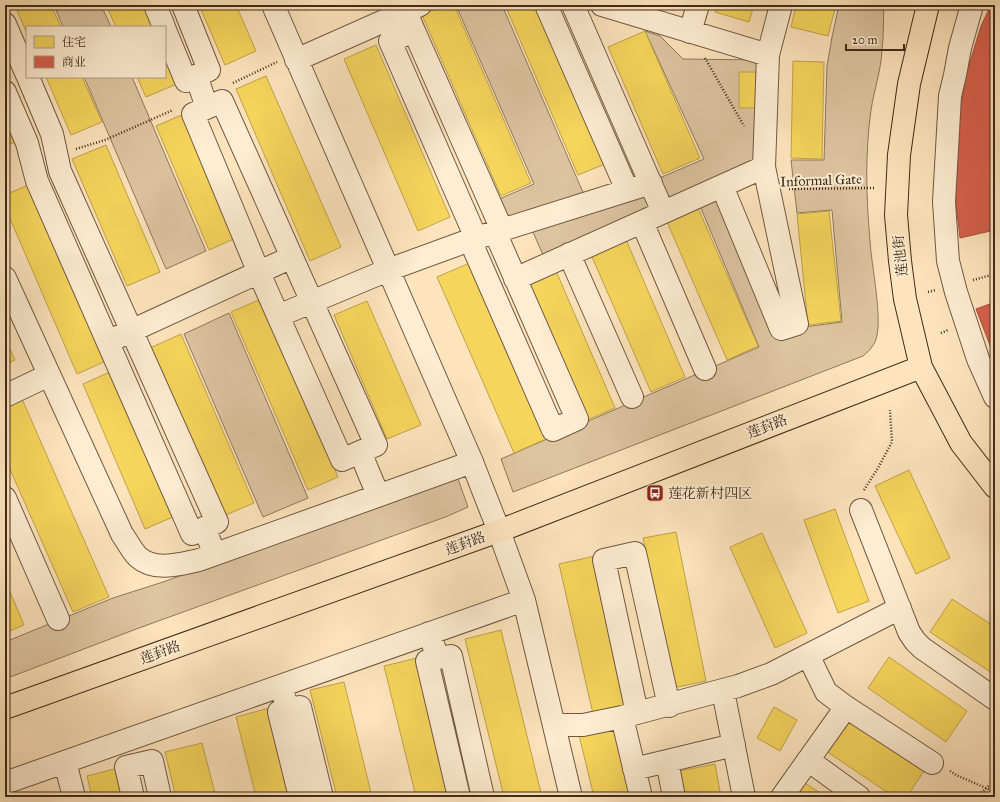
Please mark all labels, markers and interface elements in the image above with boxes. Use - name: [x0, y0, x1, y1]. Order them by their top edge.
- legend: [26, 26, 166, 78]
- scale bar: [846, 26, 904, 52]
- text: 20 m: [852, 33, 878, 47]
- text: 住宅: [62, 35, 86, 49]
- text: 商业: [62, 55, 86, 69]
- street label: Informal Gate: [780, 171, 862, 190]
- street label: 莲池街: [890, 234, 911, 278]
- street label: 莲葑路: [745, 411, 790, 442]
- bus stop icon: 莲花新村四区: [645, 483, 665, 503]
- place label: 莲花新村四区: [668, 485, 752, 502]
- street label: 莲葑路: [443, 528, 488, 559]
- street label: 莲葑路: [138, 637, 183, 668]

